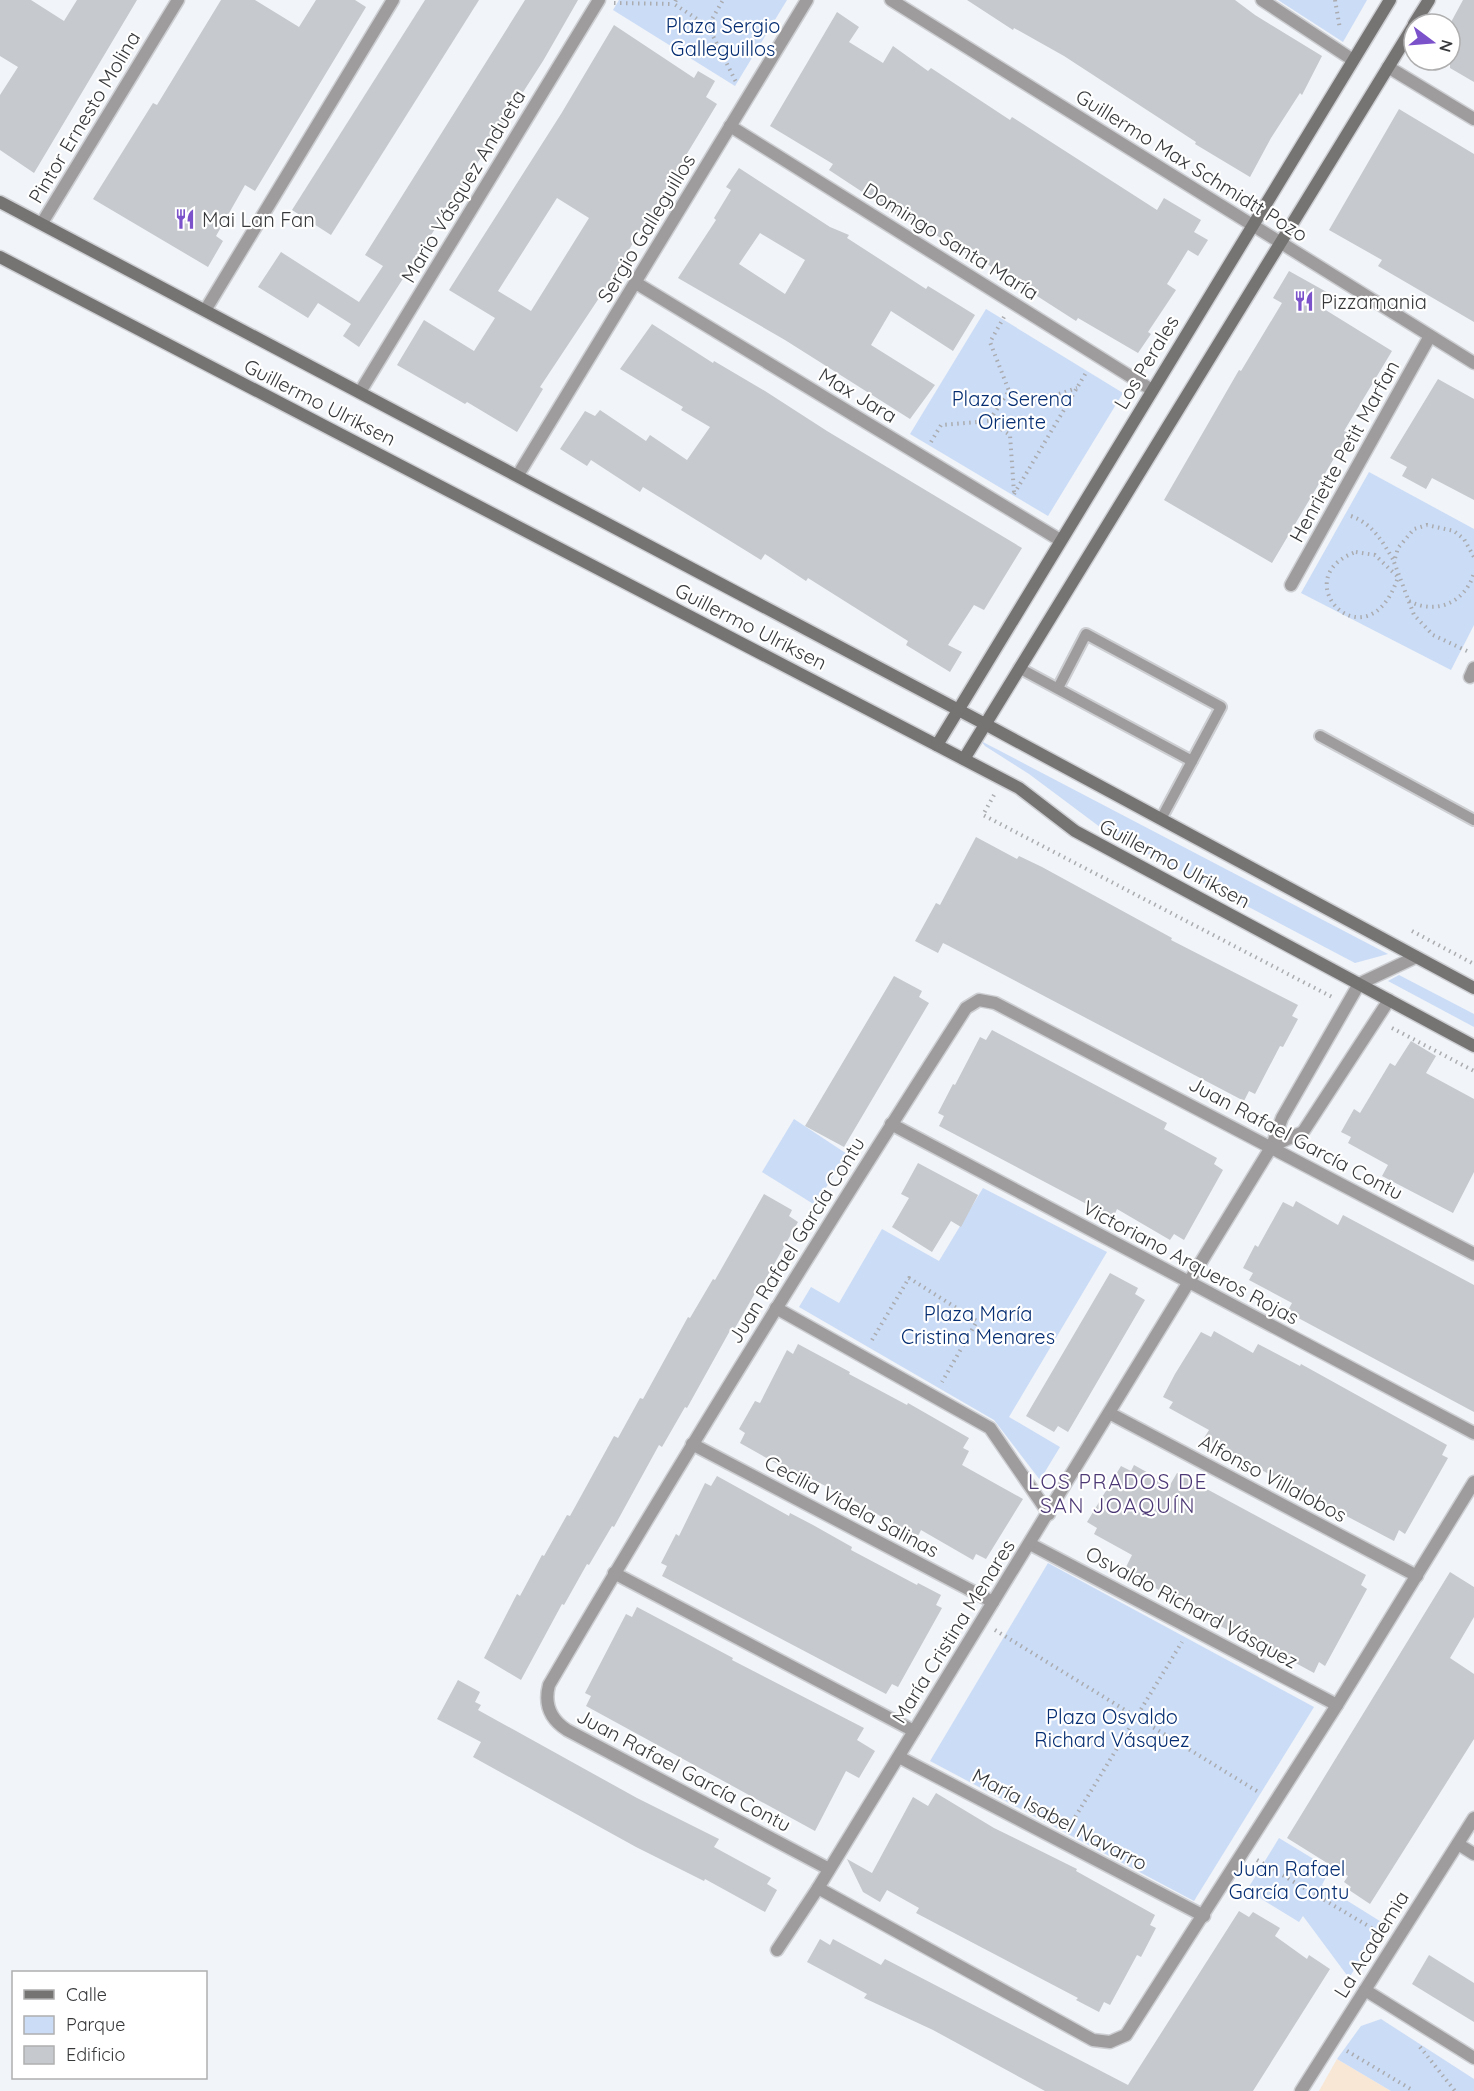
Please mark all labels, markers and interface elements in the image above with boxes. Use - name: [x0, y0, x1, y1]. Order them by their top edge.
- north arrow: [1402, 12, 1462, 72]
- park label: Plaza Sergio Galleguillos: [666, 13, 780, 61]
- street label: Pintor Ernesto Molina: [23, 26, 145, 208]
- text: N: [1435, 38, 1458, 55]
- street label: Guillermo Max Schmidtt Pozo: [1071, 83, 1313, 247]
- street label: Mario Vásquez Andueta: [395, 85, 531, 287]
- street label: Sergio Galleguillos: [592, 149, 700, 307]
- street label: Domingo Santa María: [859, 177, 1043, 305]
- restaurant icon: Mai Lan Fan: [173, 207, 197, 231]
- place label: Mai Lan Fan: [202, 207, 315, 232]
- restaurant icon: Pizzamania: [1292, 289, 1316, 313]
- place label: Pizzamania: [1321, 289, 1427, 314]
- street label: Los Perales: [1108, 310, 1184, 414]
- street label: Guillermo Ulriksen: [240, 353, 400, 451]
- street label: Henriette Petit Marfan: [1284, 356, 1404, 546]
- street label: Max Jara: [814, 362, 902, 428]
- park label: Plaza Serena Oriente: [952, 386, 1072, 434]
- street label: Guillermo Ulriksen: [671, 577, 831, 675]
- street label: Guillermo Ulriksen: [1095, 813, 1255, 913]
- street label: Juan Rafael García Contu: [1185, 1071, 1407, 1205]
- street label: Juan Rafael García Contu: [722, 1132, 870, 1348]
- street label: Victoriano Arqueros Rojas: [1079, 1194, 1303, 1330]
- park label: Plaza María Cristina Menares: [901, 1301, 1055, 1349]
- street label: Alfonso Villalobos: [1195, 1429, 1351, 1527]
- street label: Cecilia Videla Salinas: [761, 1449, 943, 1563]
- district label: LOS PRADOS DE SAN JOAQUÍN: [1028, 1468, 1208, 1518]
- street label: María Cristina Menares: [886, 1534, 1020, 1728]
- street label: Osvaldo Richard Vásquez: [1082, 1540, 1302, 1674]
- street label: Juan Rafael García Contu: [573, 1703, 795, 1837]
- park label: Plaza Osvaldo Richard Vásquez: [1034, 1704, 1190, 1752]
- street label: María Isabel Navarro: [968, 1762, 1152, 1876]
- park label: Juan Rafael García Contu: [1229, 1856, 1349, 1904]
- street label: La Academia: [1328, 1886, 1414, 2002]
- legend: [12, 1971, 207, 2079]
- text: Calle: [66, 1983, 107, 2006]
- text: Parque: [66, 2013, 125, 2036]
- text: Edificio: [66, 2043, 125, 2066]

